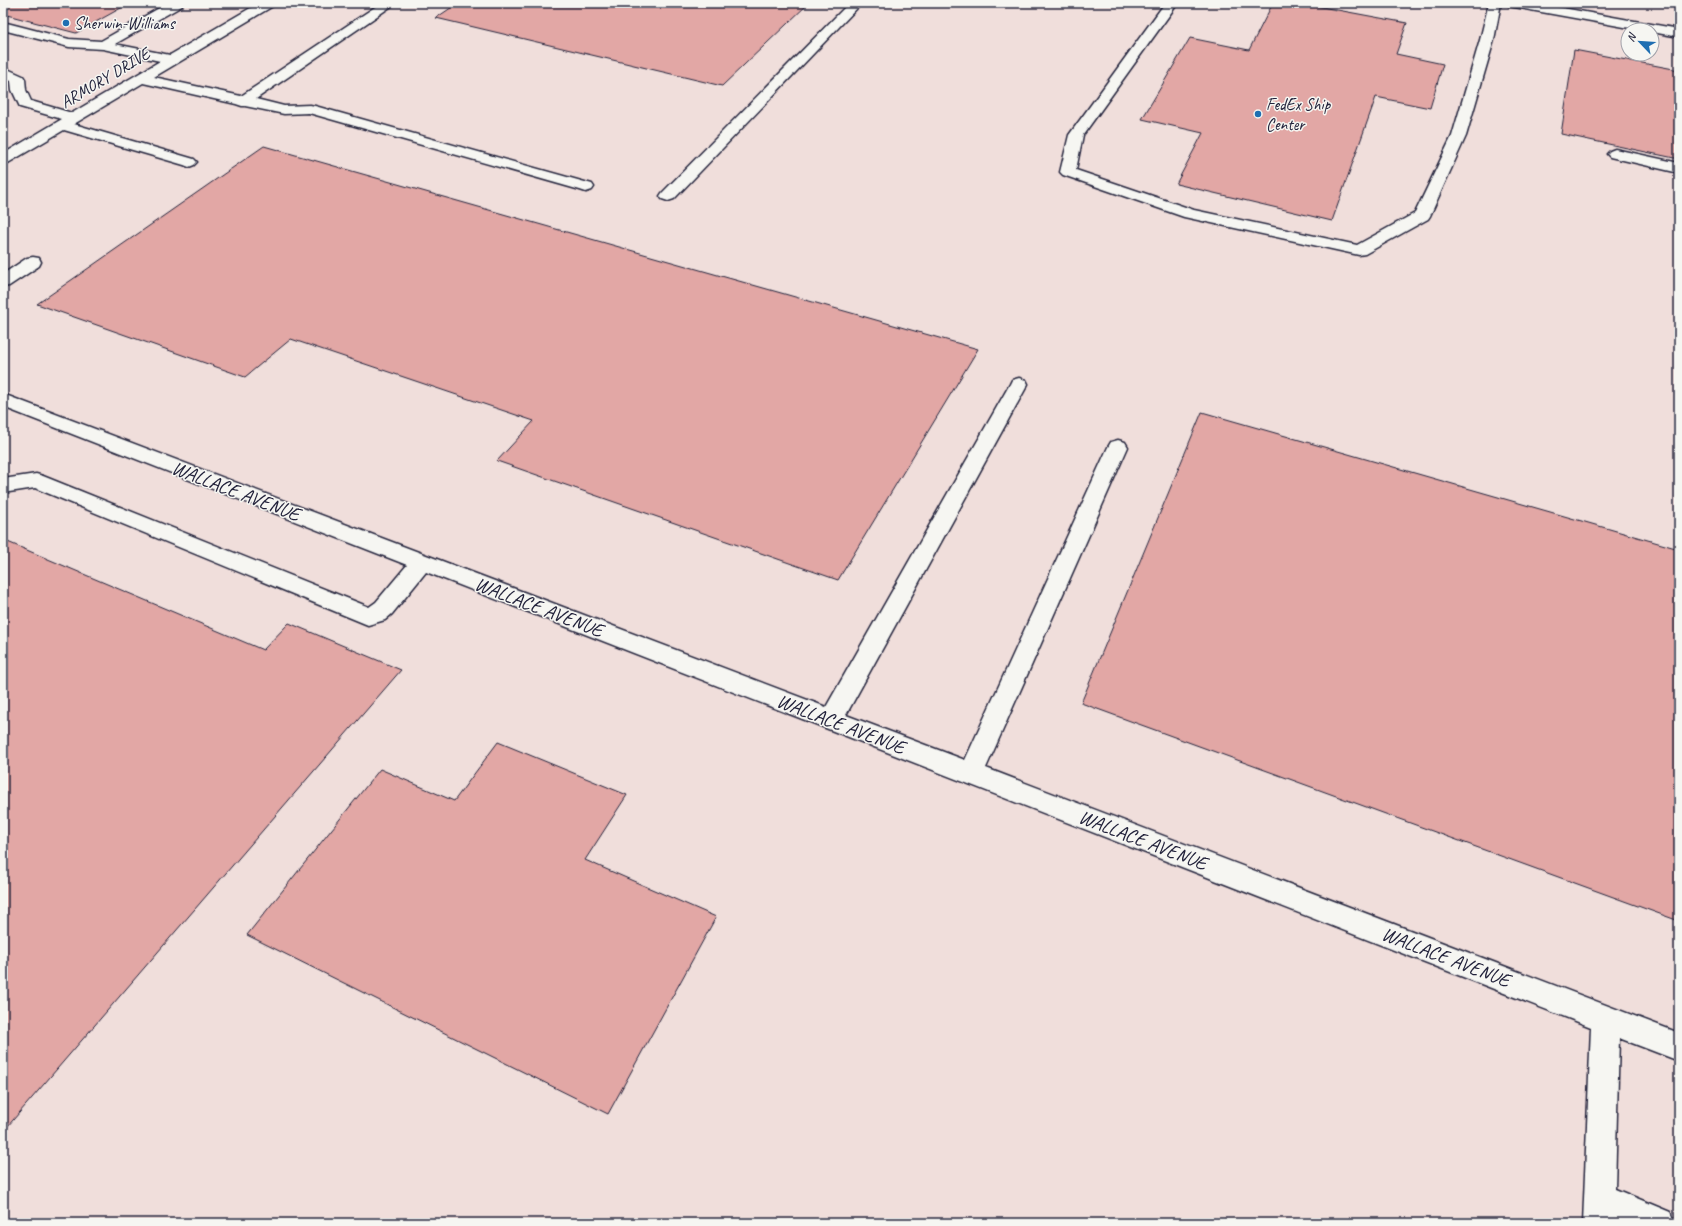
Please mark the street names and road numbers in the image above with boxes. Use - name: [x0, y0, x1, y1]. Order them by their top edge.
- street label: ARMORY DRIVE: [56, 42, 155, 113]
- street label: WALLACE AVENUE: [168, 455, 306, 528]
- street label: WALLACE AVENUE: [471, 571, 609, 644]
- street label: WALLACE AVENUE: [773, 688, 911, 761]
- street label: WALLACE AVENUE: [1075, 804, 1213, 877]
- street label: WALLACE AVENUE: [1378, 921, 1516, 994]

